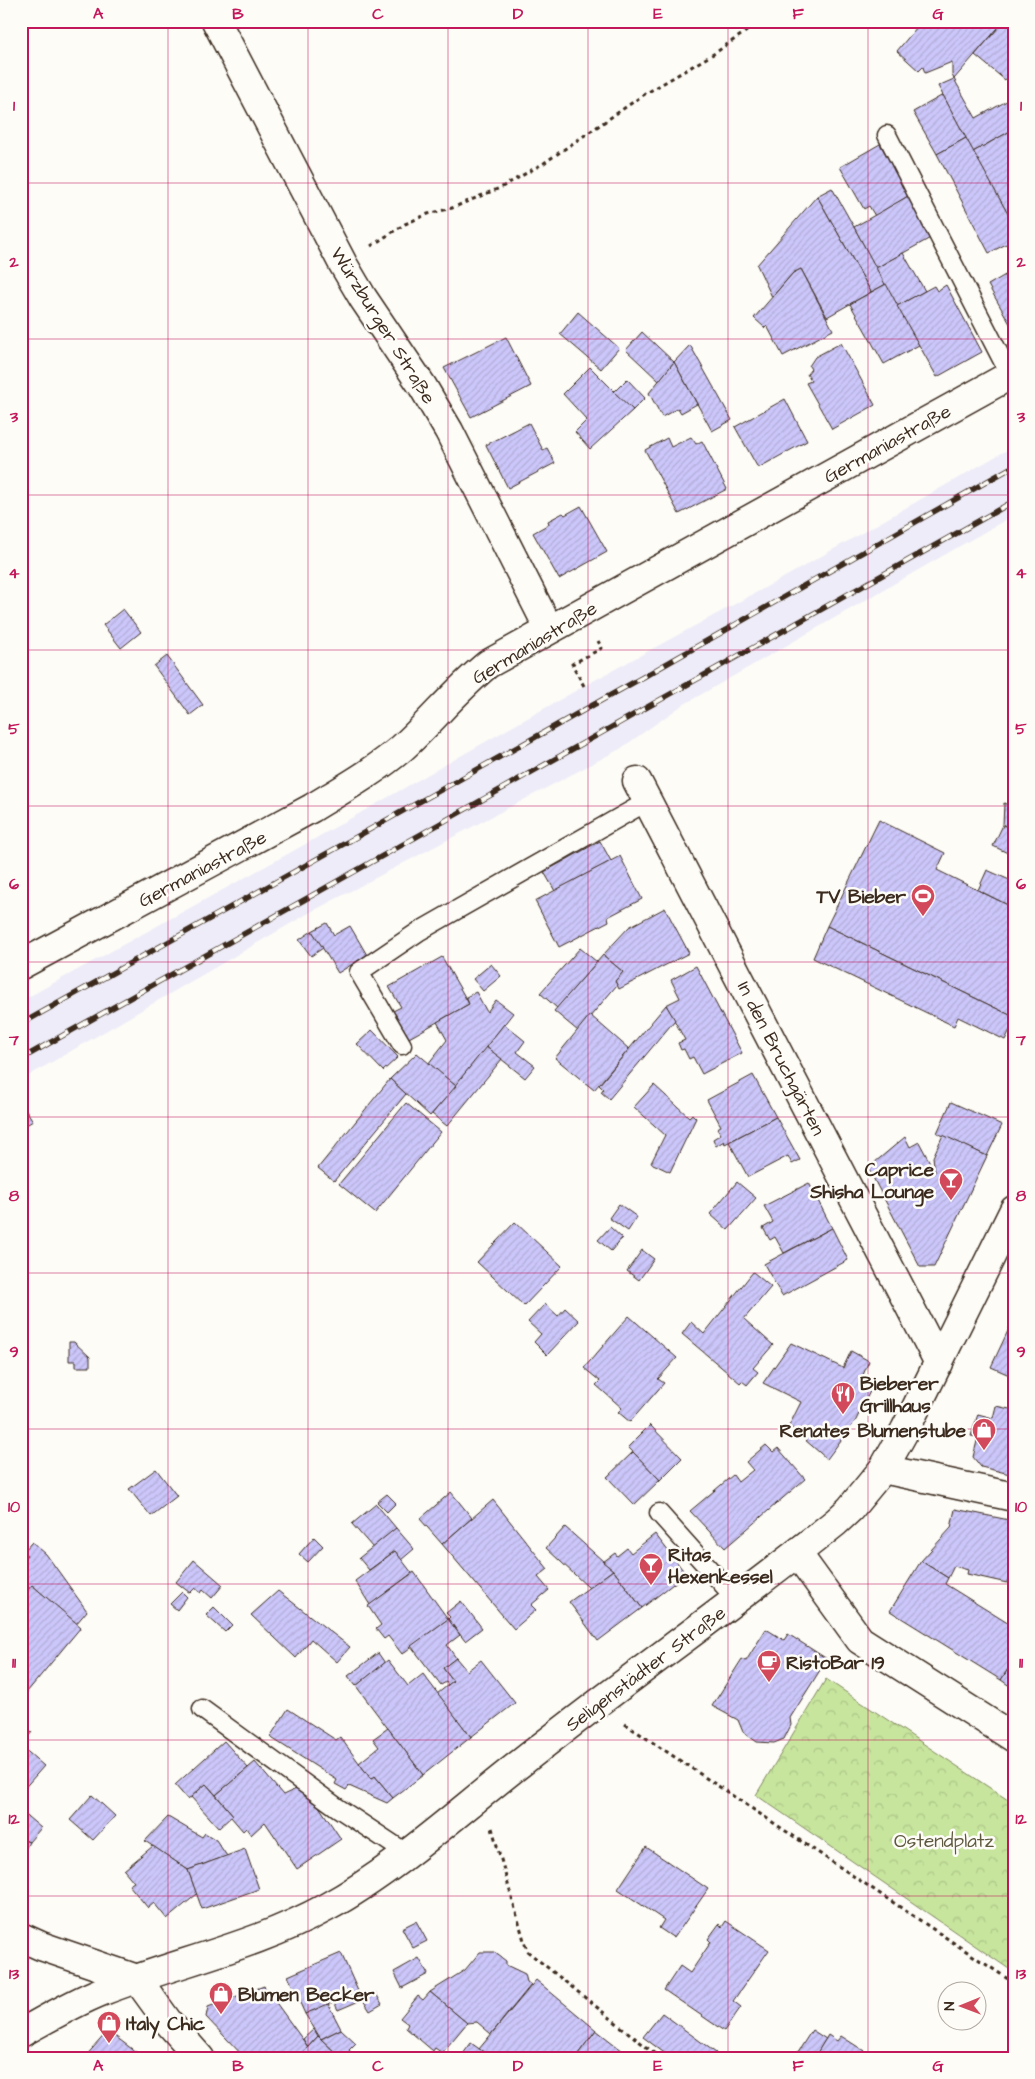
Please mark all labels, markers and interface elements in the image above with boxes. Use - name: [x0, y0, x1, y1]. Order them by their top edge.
- text: A: [93, 3, 104, 25]
- text: B: [232, 3, 244, 25]
- text: C: [372, 3, 384, 25]
- text: D: [513, 3, 524, 25]
- text: E: [653, 3, 663, 25]
- text: F: [792, 3, 804, 25]
- text: G: [932, 3, 944, 25]
- text: 1: [13, 95, 16, 117]
- text: 1: [1020, 95, 1023, 117]
- street label: Würzburger Straße: [323, 242, 442, 410]
- text: 2: [8, 251, 19, 273]
- text: 2: [1015, 251, 1026, 273]
- street label: Germaniastraße: [819, 398, 956, 490]
- text: 3: [9, 406, 19, 428]
- text: 3: [1016, 406, 1026, 428]
- text: 4: [9, 562, 20, 584]
- text: 4: [1016, 562, 1027, 584]
- street label: Germaniastraße: [467, 595, 602, 691]
- text: 5: [8, 718, 20, 740]
- text: 5: [1015, 718, 1027, 740]
- street label: Germaniastraße: [134, 824, 272, 914]
- text: 6: [9, 873, 19, 895]
- text: 6: [1016, 873, 1026, 895]
- sports icon: TV Bieber: [910, 883, 936, 917]
- place label: TV Bieber: [816, 884, 907, 911]
- street label: In den Bruchgärten: [729, 977, 831, 1141]
- text: 7: [8, 1029, 19, 1051]
- text: 7: [1015, 1029, 1026, 1051]
- place label: Caprice Shisha Lounge: [809, 1157, 935, 1207]
- bar icon: Caprice Shisha Lounge: [938, 1167, 964, 1201]
- text: 8: [9, 1185, 20, 1207]
- text: 8: [1016, 1185, 1027, 1207]
- text: 9: [9, 1341, 19, 1363]
- text: 9: [1016, 1341, 1026, 1363]
- place label: Bieberer Grillhaus: [860, 1371, 939, 1420]
- restaurant icon: Bieberer Grillhaus: [830, 1381, 856, 1415]
- shop icon: Renates Blumenstube: [971, 1417, 997, 1451]
- place label: Renates Blumenstube: [779, 1418, 967, 1445]
- text: 10: [8, 1496, 20, 1518]
- text: 10: [1015, 1496, 1027, 1518]
- place label: Ritas Hexenkessel: [668, 1542, 773, 1591]
- bar icon: Ritas Hexenkessel: [638, 1552, 664, 1586]
- street label: Seligenstädter Straße: [560, 1600, 732, 1739]
- cafe icon: RistoBar 19: [756, 1649, 782, 1683]
- place label: RistoBar 19: [786, 1650, 885, 1677]
- text: 11: [12, 1652, 17, 1674]
- text: 11: [1019, 1652, 1024, 1674]
- text: 12: [8, 1808, 20, 1830]
- text: 12: [1015, 1808, 1027, 1830]
- park label: Ostendplatz: [894, 1828, 994, 1855]
- text: 13: [9, 1963, 20, 1985]
- text: 13: [1016, 1963, 1027, 1985]
- shop icon: Blumen Becker: [208, 1981, 234, 2015]
- place label: Blumen Becker: [238, 1982, 375, 2009]
- north arrow: [938, 1982, 988, 2032]
- text: N: [940, 2001, 960, 2011]
- shop icon: Italy Chic: [96, 2010, 122, 2044]
- place label: Italy Chic: [126, 2011, 205, 2039]
- text: A: [93, 2055, 104, 2077]
- text: B: [232, 2055, 244, 2077]
- text: C: [372, 2055, 384, 2077]
- text: D: [513, 2055, 524, 2077]
- text: E: [653, 2055, 663, 2077]
- text: F: [792, 2055, 804, 2077]
- text: G: [932, 2055, 944, 2077]

